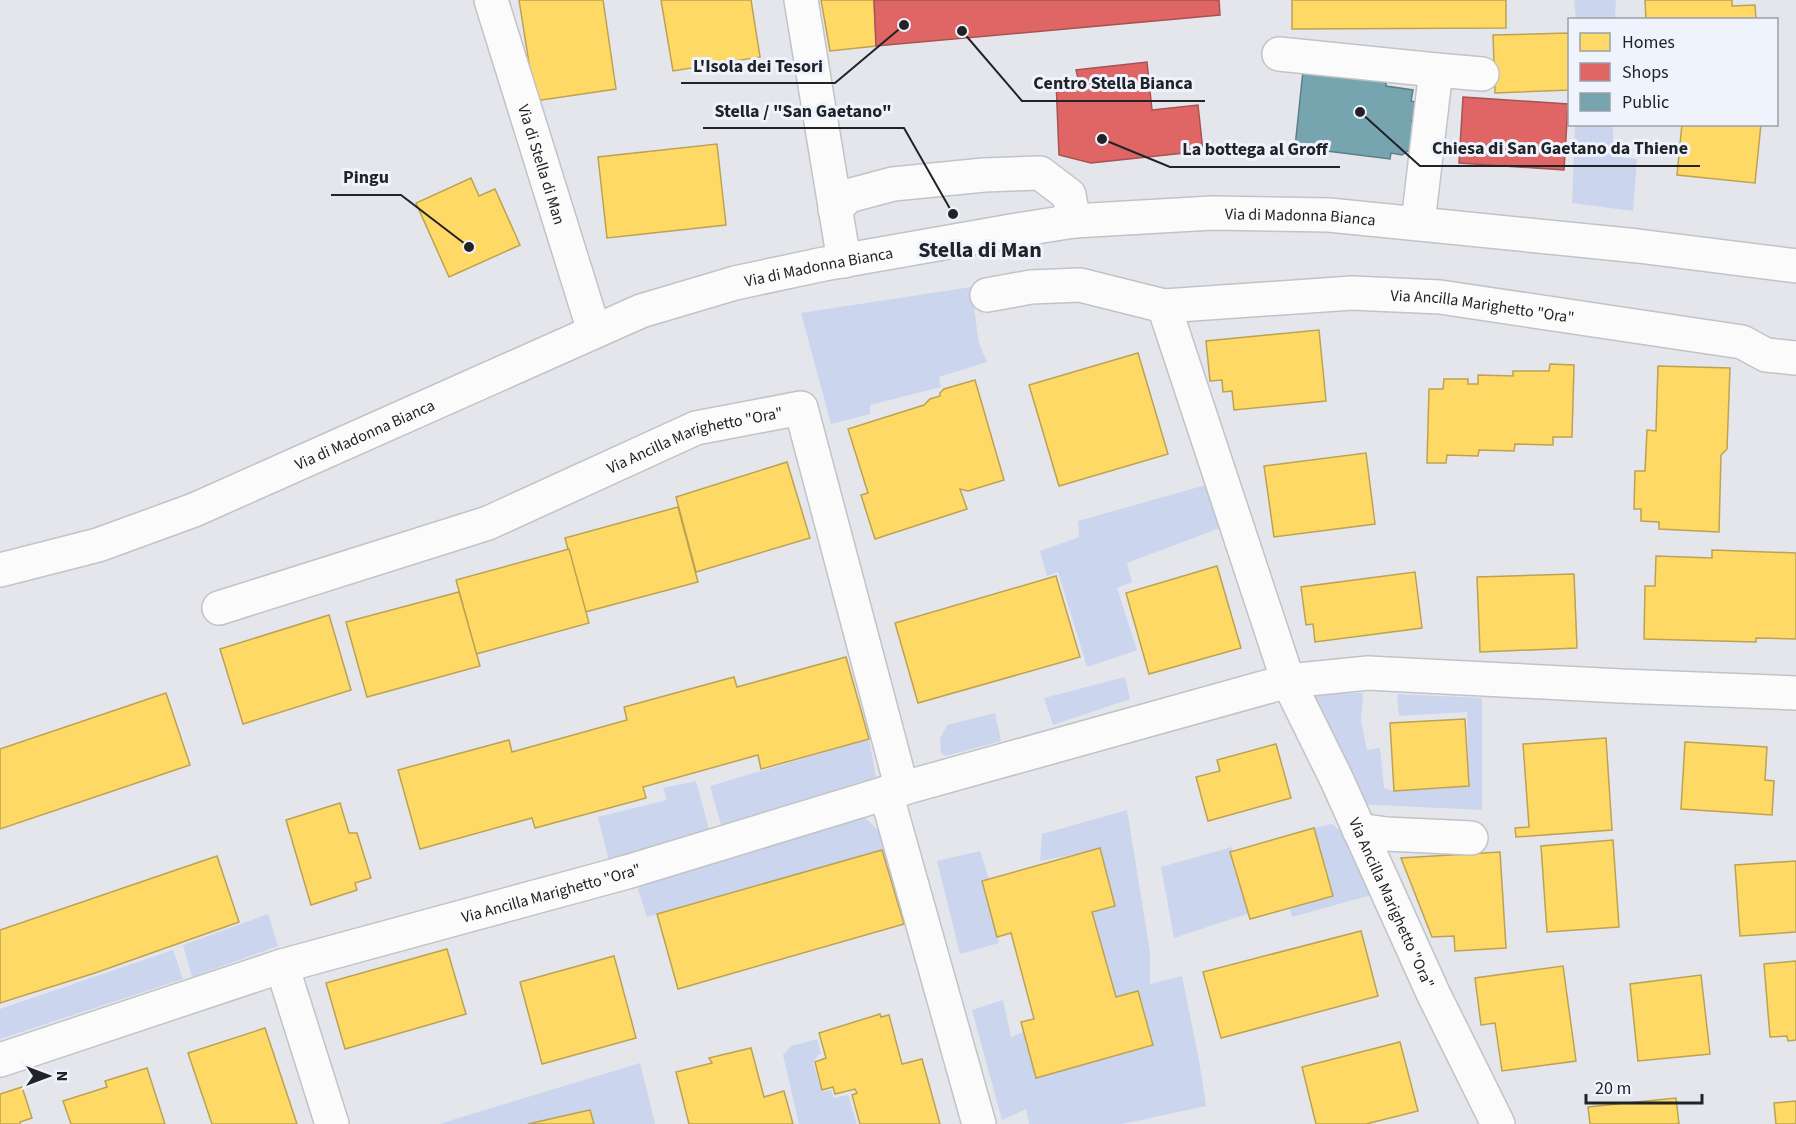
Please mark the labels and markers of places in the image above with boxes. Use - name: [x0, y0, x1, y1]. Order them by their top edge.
- callout: L'Isola dei Tesori: [681, 47, 835, 83]
- callout: Centro Stella Bianca: [1022, 65, 1205, 101]
- callout: Stella / "San Gaetano": [703, 92, 904, 128]
- callout: Chiesa di San Gaetano da Thiene: [1420, 130, 1700, 166]
- callout: La bottega al Groff: [1170, 131, 1340, 167]
- callout: Pingu: [331, 159, 401, 195]

